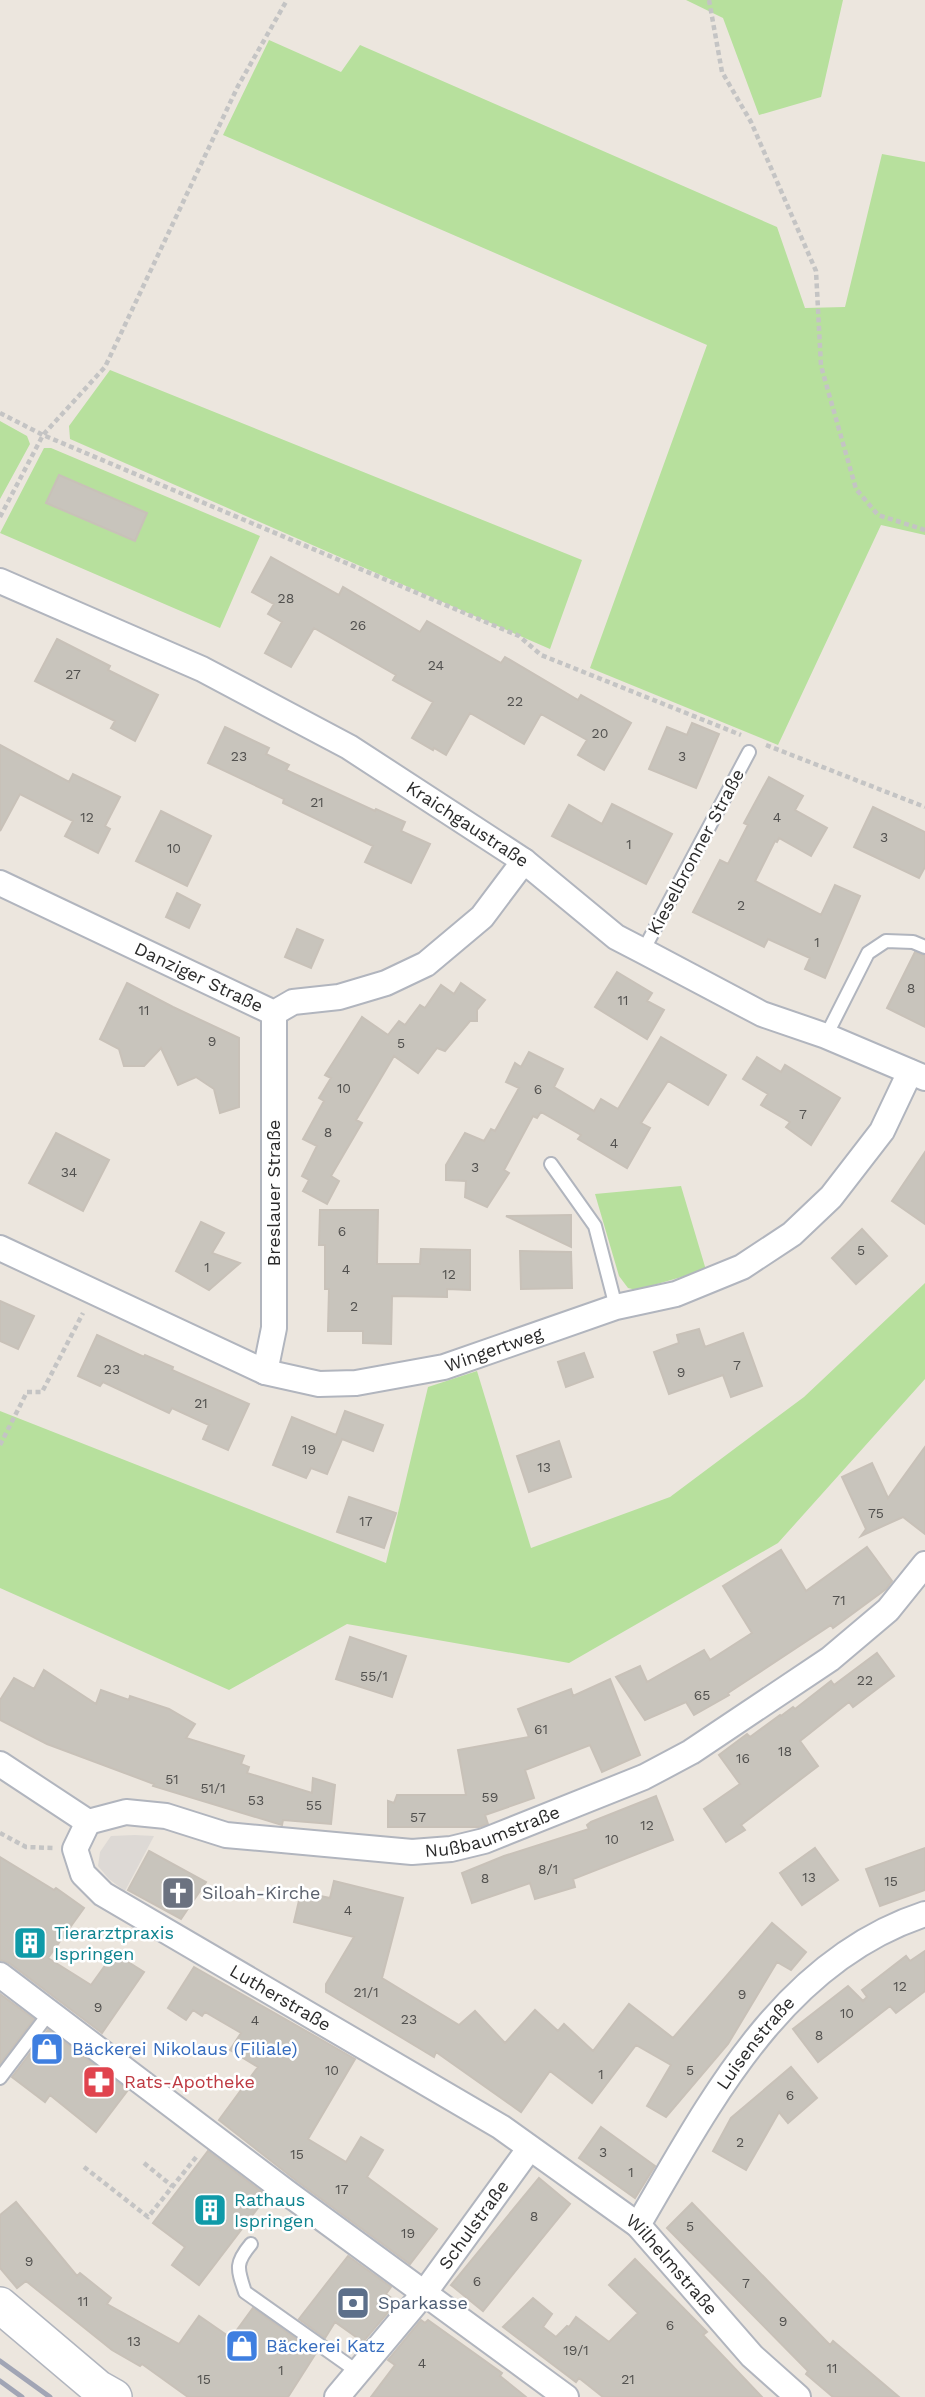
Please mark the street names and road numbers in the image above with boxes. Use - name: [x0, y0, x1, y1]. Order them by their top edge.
- street label: Kieselbronner Straße: [643, 765, 748, 938]
- street label: Kraichgaustraße: [402, 776, 533, 871]
- street label: Danziger Straße: [131, 937, 267, 1016]
- street label: Breslauer Straße: [263, 1120, 284, 1266]
- street label: Wingertweg: [442, 1322, 546, 1376]
- street label: Nußbaumstraße: [424, 1801, 563, 1861]
- street label: Lutherstraße: [226, 1960, 335, 2035]
- street label: Luisenstraße: [712, 1992, 799, 2093]
- street label: Schulstraße: [434, 2176, 513, 2273]
- street label: Wilhelmstraße: [622, 2209, 722, 2319]

